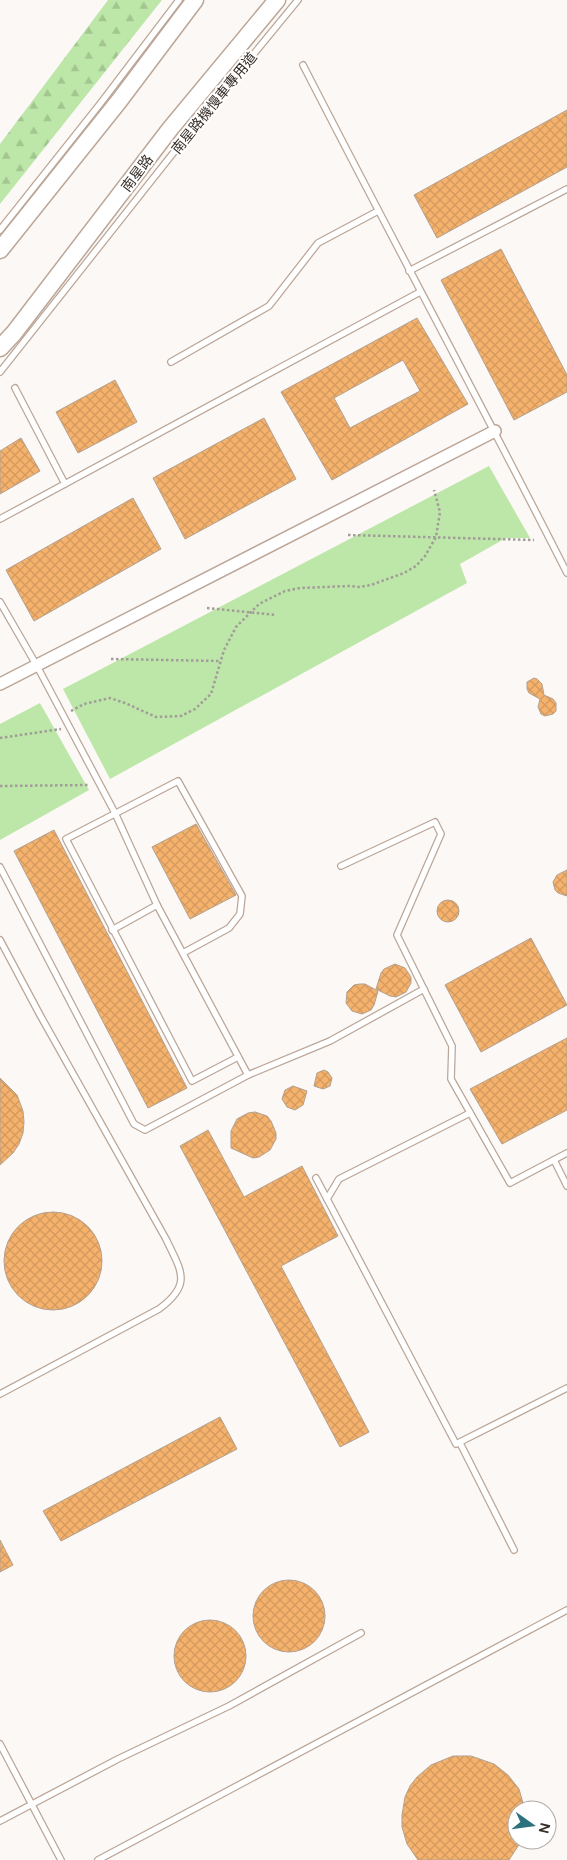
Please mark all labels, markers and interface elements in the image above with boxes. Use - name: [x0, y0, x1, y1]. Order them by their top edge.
- street label: 南星路機慢車專用道: [167, 48, 261, 158]
- street label: 南星路: [117, 151, 157, 195]
- north arrow: [507, 1800, 557, 1850]
- text: N: [535, 1821, 555, 1835]

